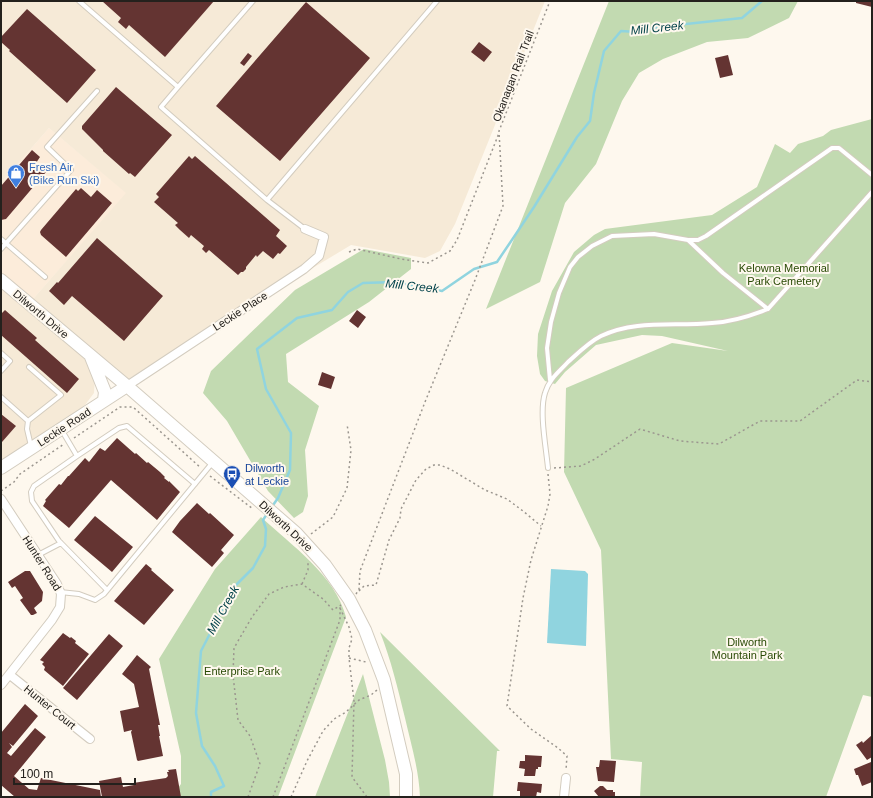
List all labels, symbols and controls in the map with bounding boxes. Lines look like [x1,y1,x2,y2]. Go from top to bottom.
water label: Mill Creek [630,18,685,38]
street label: Okanagan Rail Trail [490,29,536,123]
place label: Fresh Air (Bike Run Ski) [29,161,99,186]
shop icon: Fresh Air (Bike Run Ski) [6,163,26,188]
park label: Kelowna Memorial Park Cemetery [739,262,829,287]
water label: Mill Creek [385,276,440,296]
street label: Dilworth Drive [11,287,71,341]
street label: Leckie Place [211,289,269,333]
street label: Leckie Road [35,405,93,449]
place label: Dilworth at Leckie [245,462,289,487]
bus stop icon: Dilworth at Leckie [222,464,242,489]
street label: Dilworth Drive [257,498,315,554]
street label: Hunter Road [20,533,64,593]
water label: Mill Creek [204,582,243,637]
park label: Dilworth Mountain Park [712,636,783,661]
park label: Enterprise Park [204,665,280,677]
street label: Hunter Court [22,683,78,731]
scale bar [14,760,135,786]
text: 100 m [20,767,53,781]

